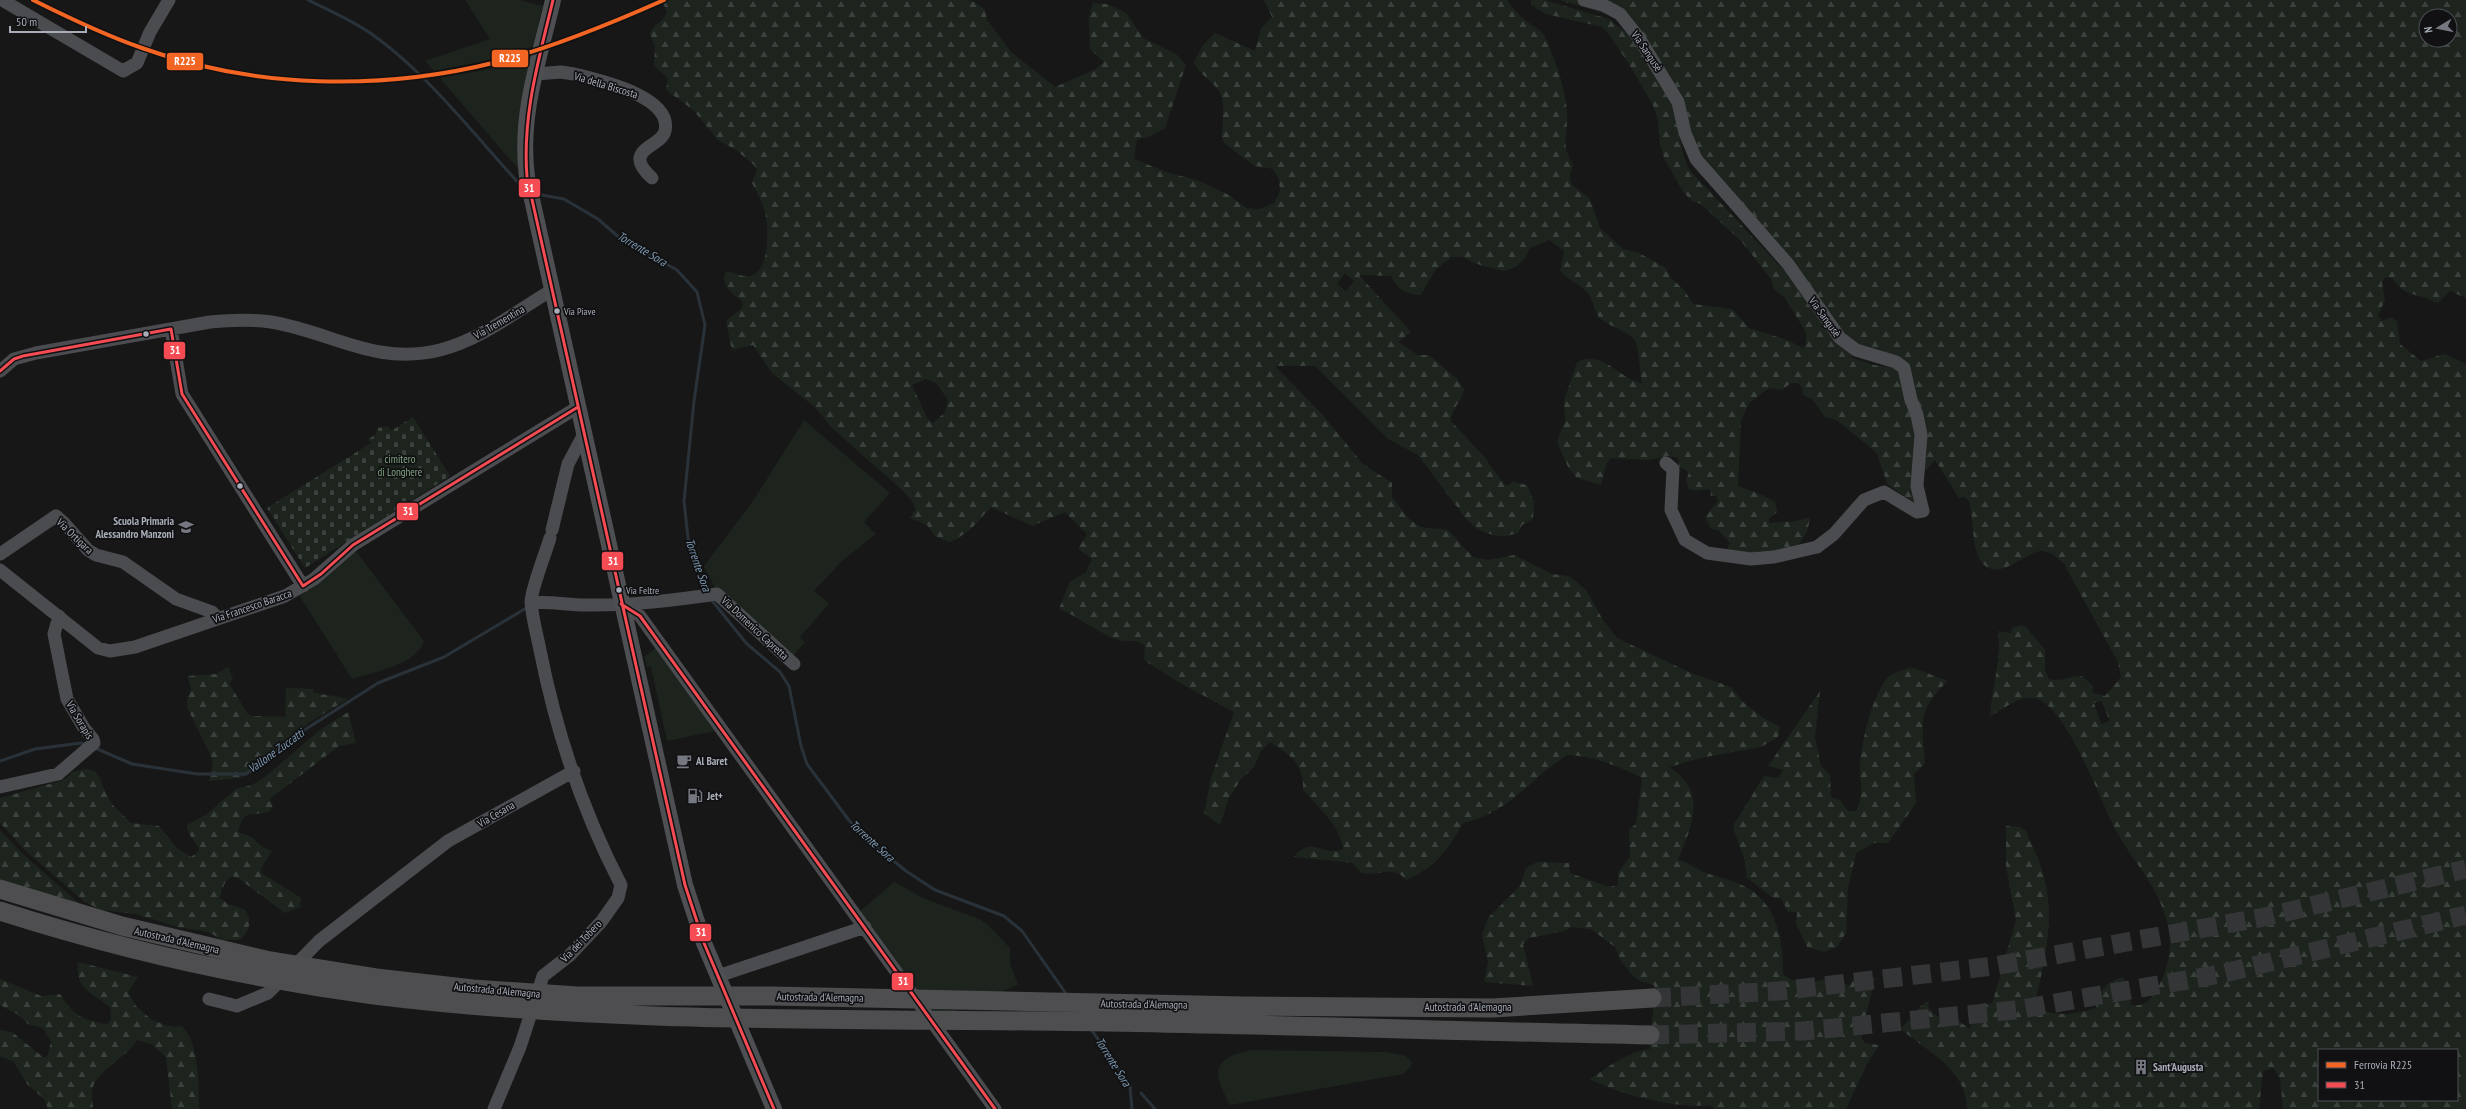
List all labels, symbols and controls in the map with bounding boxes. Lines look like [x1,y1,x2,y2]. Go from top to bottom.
scale bar [10,8,86,34]
north arrow [2418,8,2458,48]
text: 50 m [16,14,37,29]
text: N [2421,26,2436,34]
street label: Via Sangusè [1628,27,1666,74]
line badge: R225 [491,49,529,68]
text: R225 [499,51,521,65]
line badge: R225 [166,52,204,71]
text: R225 [174,54,196,68]
street label: Via della Biscosta [571,68,640,101]
line badge: 31 [518,178,541,198]
text: 31 [524,181,534,195]
water label: Torrente Sora [615,228,671,270]
street label: Via Sangusè [1805,293,1844,340]
street label: Via Trementina [470,302,527,343]
place label: Via Piave [563,305,596,318]
marker: Via Piave [552,306,562,316]
unlabelled marker [141,329,151,339]
line badge: 31 [163,341,186,360]
text: 31 [170,343,180,357]
park label: cimitero di Longhere [378,452,423,479]
unlabelled marker [235,481,245,491]
line badge: 31 [396,502,419,521]
text: 31 [403,504,413,518]
street label: Via Ortigara [53,514,96,557]
place label: Scuola Primaria Alessandro Manzoni [94,514,175,541]
school or university icon: Scuola Primaria Alessandro Manzoni [177,518,195,536]
water label: Torrente Sora [682,536,715,595]
line badge: 31 [601,551,624,571]
text: 31 [608,554,618,568]
place label: Via Feltre [625,584,659,597]
marker: Via Feltre [614,585,624,595]
street label: Via Francesco Baracca [210,586,293,626]
street label: Via Domenico Capretta [718,593,791,663]
street label: Via Sorapis [63,698,97,742]
water label: Vallone Zuccatti [245,724,308,776]
cafe icon: Al Baret [675,752,693,770]
place label: Al Baret [695,754,728,768]
fuel station icon: Jet+ [686,787,704,805]
place label: Jet+ [706,789,723,803]
street label: Via Cesana [474,798,517,831]
water label: Torrente Sora [847,817,899,865]
street label: Via dei Tobero [557,917,605,966]
street label: Autostrada d'Alemagna [133,923,221,957]
line badge: 31 [689,923,712,942]
text: 31 [696,925,706,939]
line badge: 31 [891,972,914,991]
text: 31 [898,974,908,988]
street label: Autostrada d'Alemagna [453,979,541,1001]
street label: Autostrada d'Alemagna [776,989,864,1005]
street label: Autostrada d'Alemagna [1100,996,1188,1012]
street label: Autostrada d'Alemagna [1425,1000,1511,1014]
water label: Torrente Sora [1092,1034,1135,1090]
legend [2318,1049,2458,1101]
text: Ferrovia R225 [2354,1057,2412,1072]
building icon: Sant'Augusta [2132,1058,2150,1076]
place label: Sant'Augusta [2153,1060,2204,1074]
text: 31 [2354,1077,2365,1092]

